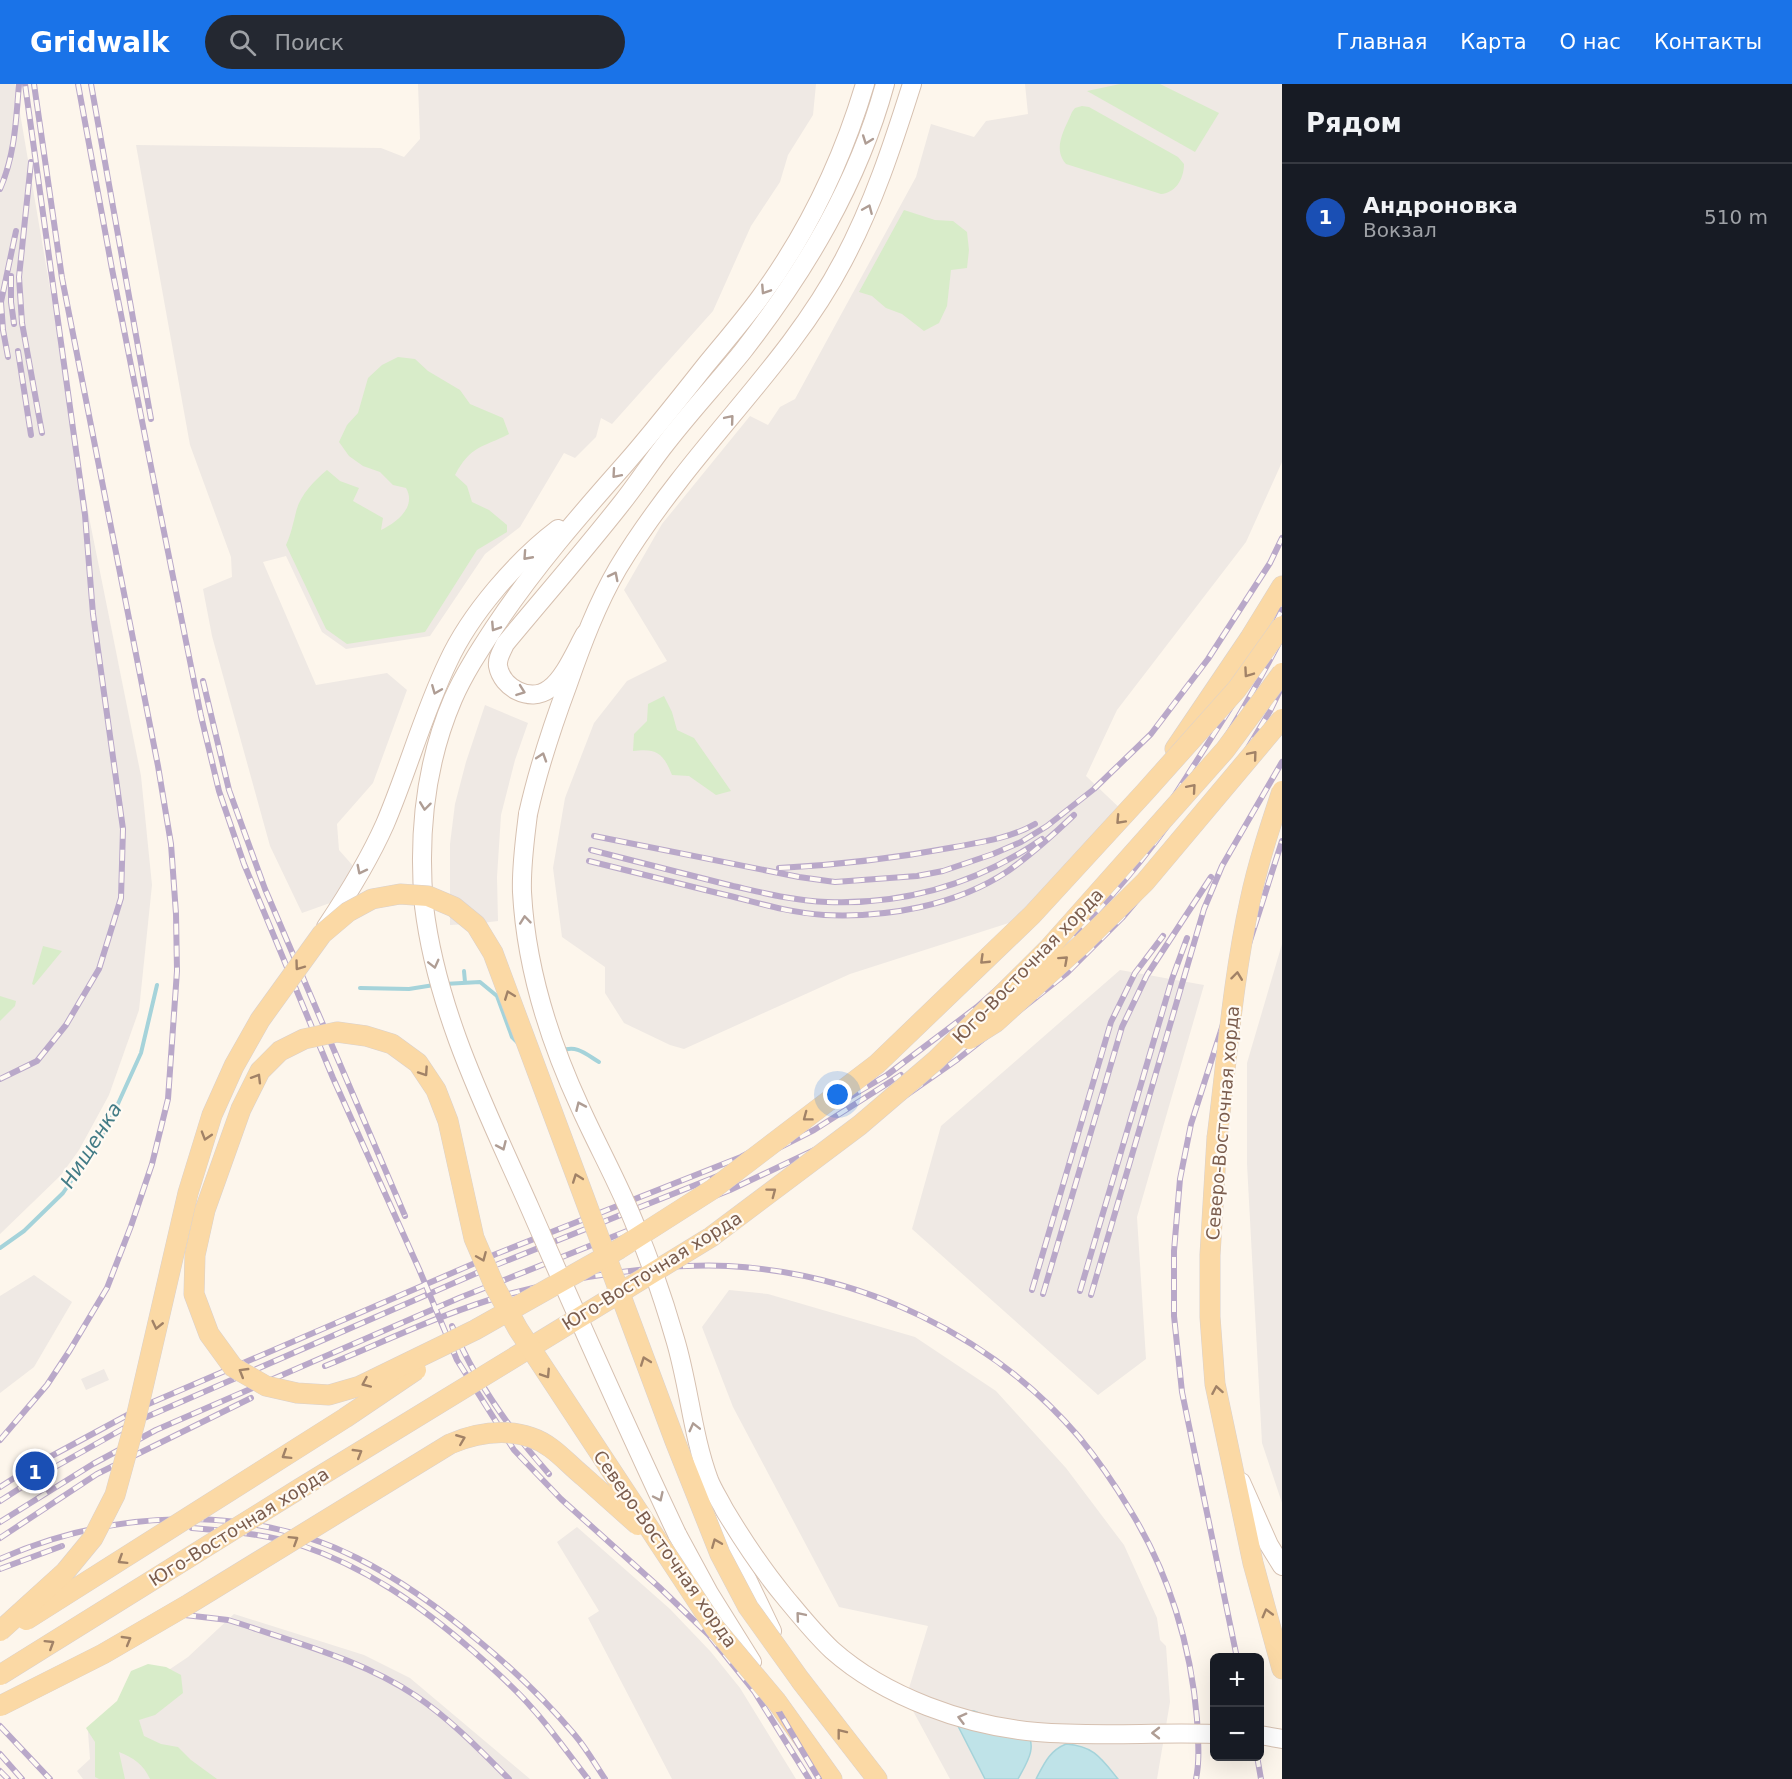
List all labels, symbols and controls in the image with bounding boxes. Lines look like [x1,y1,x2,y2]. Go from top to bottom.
search box [205,15,625,69]
text: Gridwalk [30,26,169,59]
icon: search [226,26,259,59]
text: Поиск [274,30,344,55]
text: Главная [1337,30,1427,54]
text: Карта [1460,30,1527,54]
text: О нас [1560,30,1621,54]
text: Контакты [1654,30,1762,54]
text: Рядом [1306,108,1402,138]
one-way arrow [862,134,874,145]
text: Андроновка [1363,193,1518,218]
one-way arrow [861,204,873,215]
text: 1 [1319,205,1332,229]
text: 510 m [1704,205,1768,229]
text: Вокзал [1363,218,1437,242]
one-way arrow [761,283,772,294]
one-way arrow [722,415,733,426]
one-way arrow [612,467,623,478]
one-way arrow [523,549,534,560]
one-way arrow [607,572,618,582]
one-way arrow [491,620,502,631]
one-way arrow [1244,667,1255,678]
one-way arrow [515,683,525,696]
one-way arrow [431,684,443,695]
one-way arrow [1246,750,1257,761]
one-way arrow [535,752,547,763]
one-way arrow [1185,784,1196,795]
one-way arrow [419,802,432,811]
one-way arrow [1116,813,1127,824]
one-way arrow [357,863,369,874]
street label: Юго-Восточная хорда [948,884,1107,1048]
one-way arrow [519,915,532,924]
one-way arrow [981,953,992,964]
one-way arrow [1058,956,1068,967]
one-way arrow [426,959,439,969]
one-way arrow [295,960,306,971]
one-way arrow [1231,971,1243,980]
one-way arrow [504,991,516,1002]
street label: Северо-Восточная хорда [1202,1005,1243,1241]
one-way arrow [417,1065,428,1076]
one-way arrow [250,1074,262,1084]
your location [823,1080,852,1109]
water label: Нищенка [55,1098,127,1192]
one-way arrow [575,1101,587,1112]
one-way arrow [803,1110,814,1121]
one-way arrow [200,1130,213,1141]
one-way arrow [495,1140,507,1151]
one-way arrow [572,1173,585,1184]
one-way arrow [765,1188,776,1199]
street label: Юго-Восточная хорда [558,1207,745,1335]
one-way arrow [475,1251,487,1262]
one-way arrow [151,1319,164,1329]
one-way arrow [640,1356,653,1367]
one-way arrow [539,1367,550,1378]
one-way arrow [239,1368,249,1380]
one-way arrow [361,1376,372,1388]
one-way arrow [1211,1386,1224,1396]
one-way arrow [689,1422,702,1432]
one-way arrow [454,1434,465,1446]
street label: Северо-Восточная хорда [589,1446,742,1651]
pin: 1 [15,1448,54,1494]
one-way arrow [282,1448,292,1460]
one-way arrow [352,1448,362,1460]
street label: Юго-Восточная хорда [145,1463,332,1591]
one-way arrow [652,1490,664,1501]
one-way arrow [288,1535,298,1547]
one-way arrow [711,1538,723,1549]
one-way arrow [117,1553,128,1564]
one-way arrow [1262,1608,1274,1619]
one-way arrow [796,1612,807,1623]
one-way arrow [120,1636,131,1647]
one-way arrow [43,1640,54,1651]
map controls [1210,1653,1264,1761]
button: + [1210,1653,1264,1707]
button: − [1210,1707,1264,1761]
one-way arrow [958,1713,968,1725]
one-way arrow [1152,1727,1161,1739]
one-way arrow [838,1728,849,1739]

